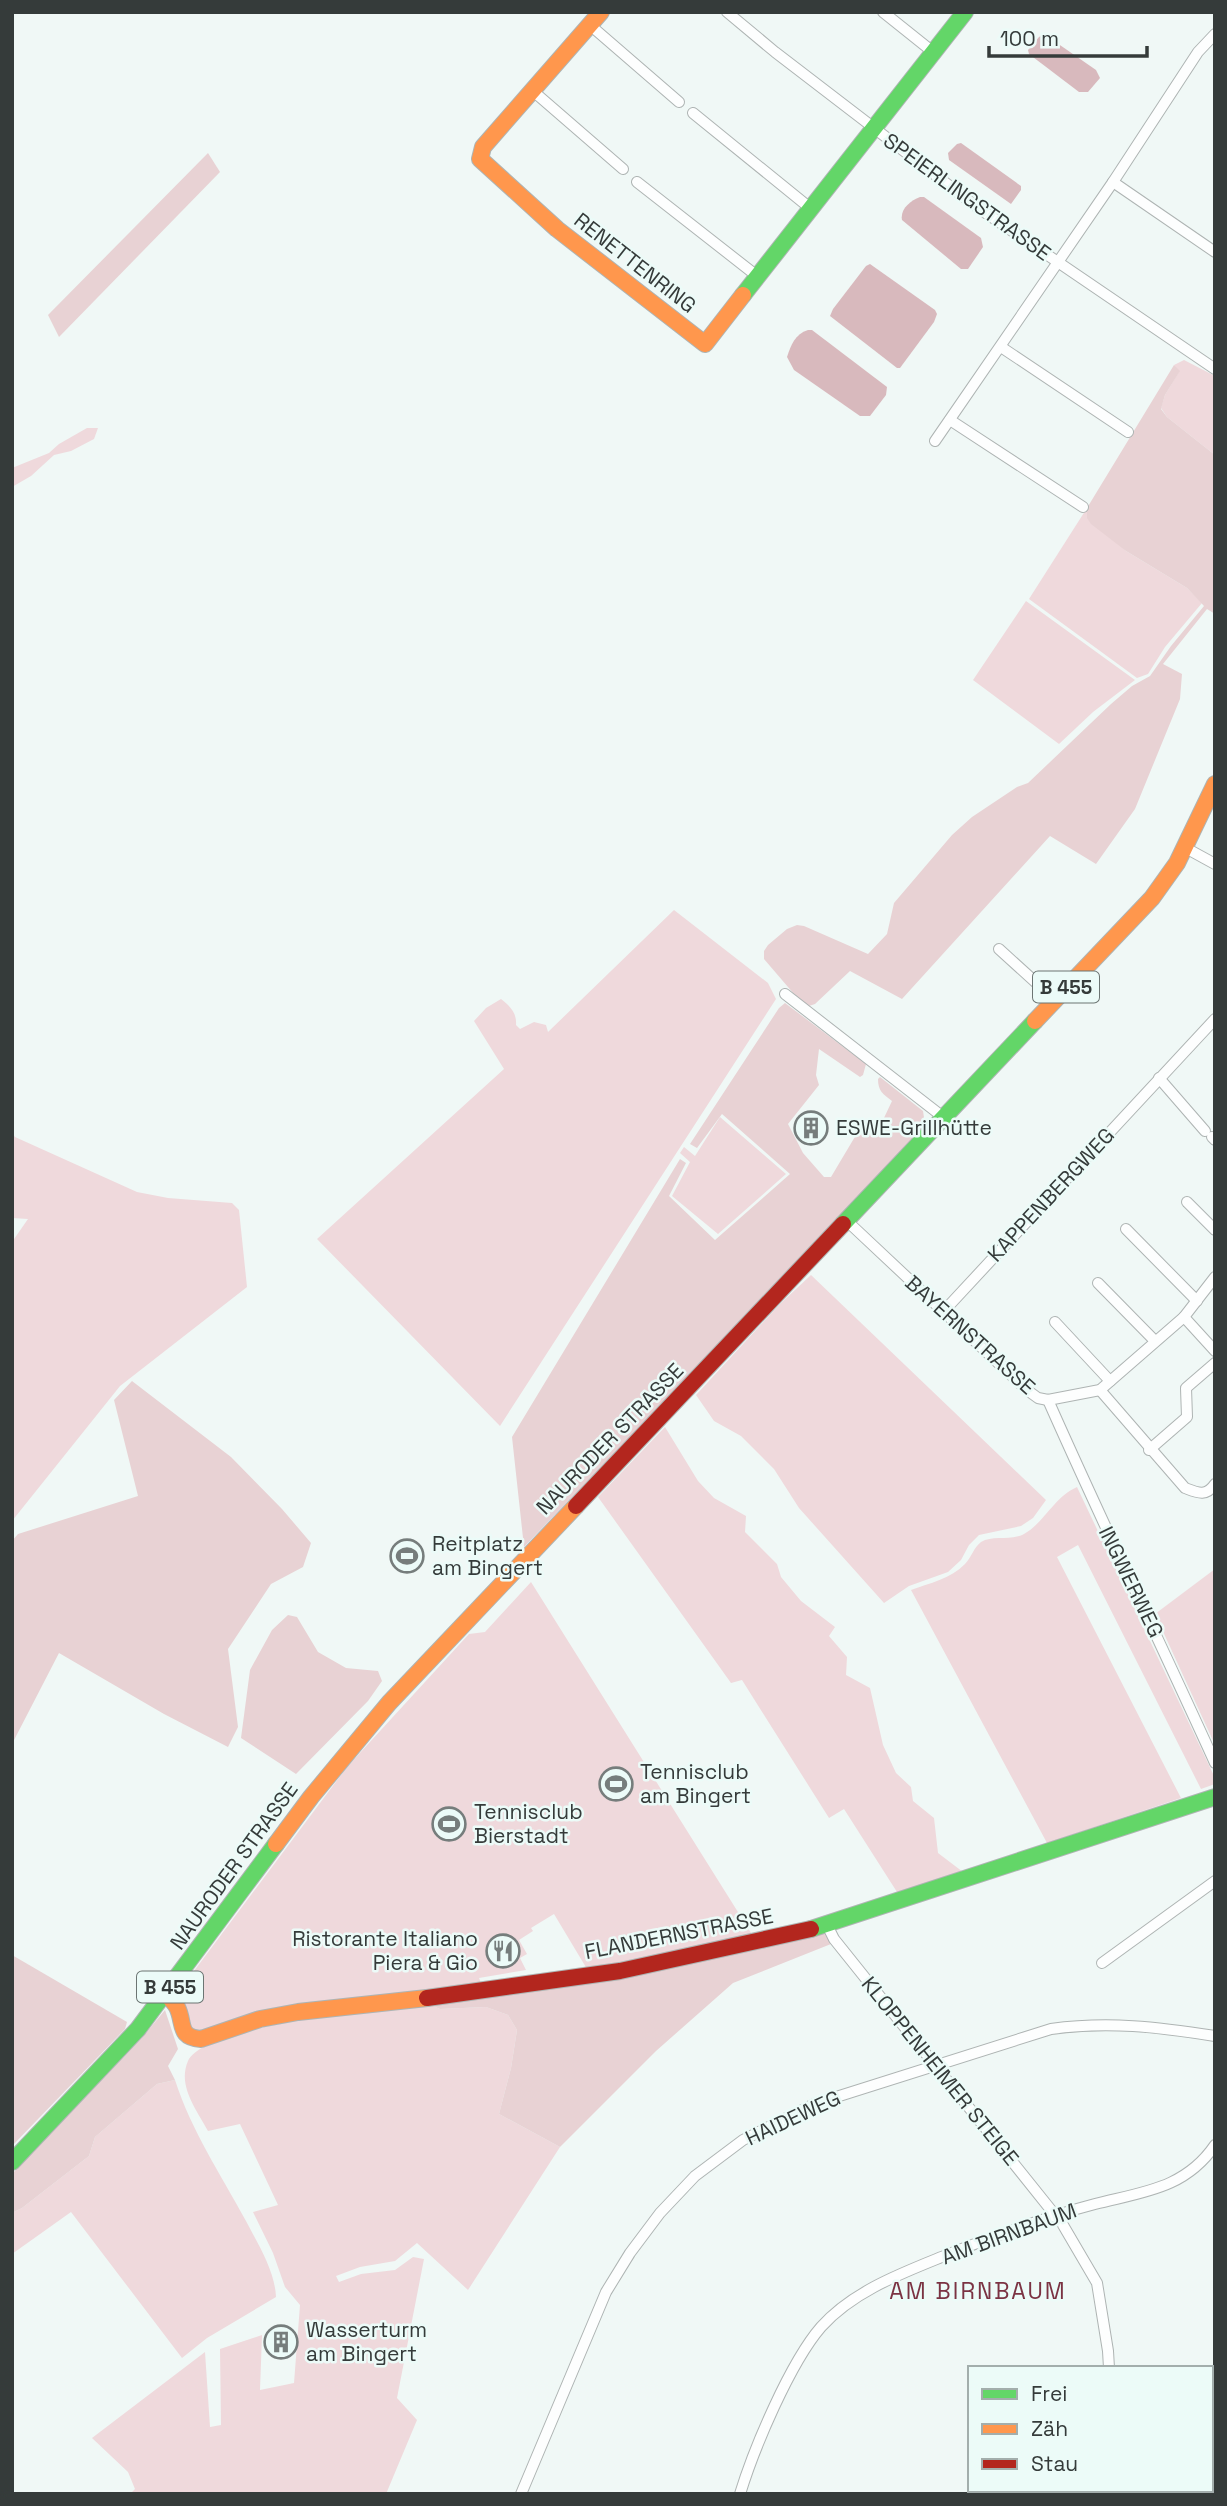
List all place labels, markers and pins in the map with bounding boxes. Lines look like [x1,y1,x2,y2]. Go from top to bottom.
building icon: ESWE-Grillhütte [792,1109,830,1147]
place label: ESWE-Grillhütte [836,1114,992,1141]
place label: Reitplatz am Bingert [432,1530,543,1581]
sports icon: Reitplatz am Bingert [388,1537,426,1575]
place label: Tennisclub am Bingert [640,1758,751,1809]
sports icon: Tennisclub am Bingert [597,1765,635,1803]
place label: Tennisclub Bierstadt [474,1798,583,1849]
sports icon: Tennisclub Bierstadt [430,1805,468,1843]
place label: Ristorante Italiano Piera & Gio [292,1925,478,1976]
restaurant icon: Ristorante Italiano Piera & Gio [484,1932,522,1970]
place label: Wasserturm am Bingert [306,2316,427,2367]
building icon: Wasserturm am Bingert [262,2323,300,2361]

